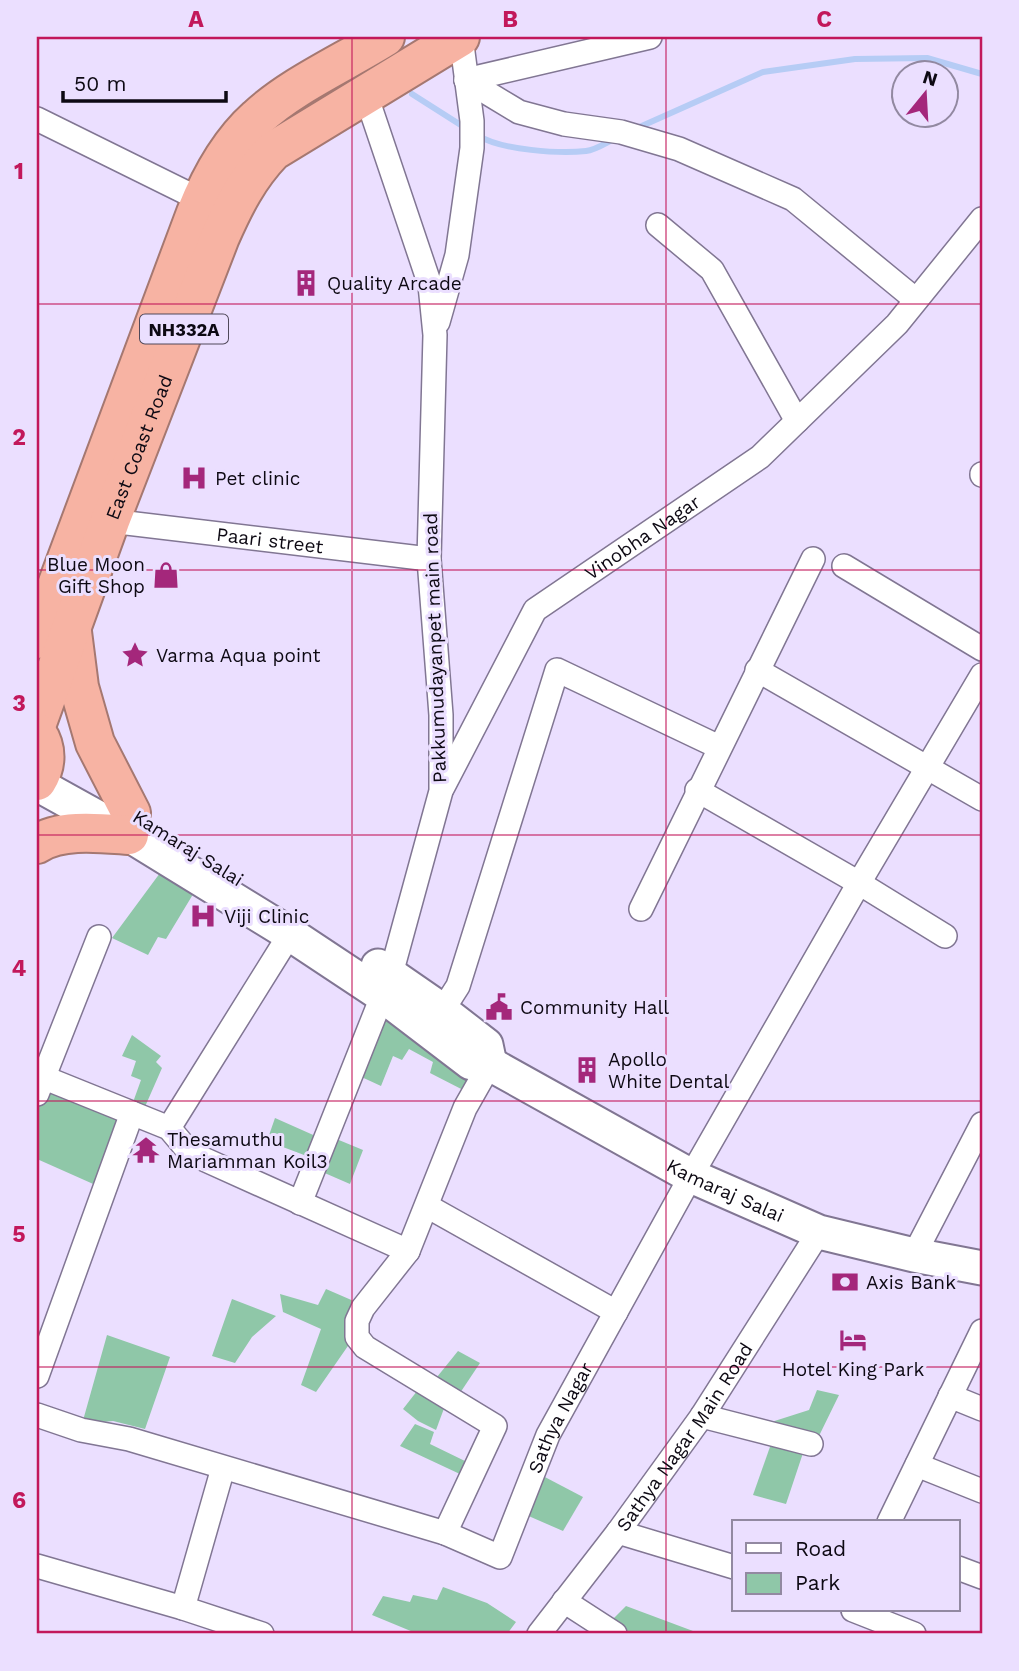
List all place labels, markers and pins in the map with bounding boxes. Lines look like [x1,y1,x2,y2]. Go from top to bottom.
building icon: Quality Arcade [291,268,321,298]
place label: Quality Arcade [327,272,462,295]
hospital icon: Pet clinic [179,463,209,493]
place label: Pet clinic [215,467,301,490]
place label: Blue Moon Gift Shop [47,553,145,598]
shop icon: Blue Moon Gift Shop [151,560,181,590]
place icon: Varma Aqua point [120,640,150,670]
place label: Varma Aqua point [156,644,321,667]
hospital icon: Viji Clinic [188,901,218,931]
place label: Viji Clinic [224,905,309,928]
public building icon: Community Hall [484,992,514,1022]
place label: Community Hall [520,996,669,1019]
place label: Apollo White Dental [608,1048,729,1093]
building icon: Apollo White Dental [572,1055,602,1085]
place label: Thesamuthu Mariamman Koil3 [167,1128,328,1173]
temple icon: Thesamuthu Mariamman Koil3 [131,1135,161,1165]
bank icon: Axis Bank [830,1267,860,1297]
place label: Axis Bank [866,1271,956,1294]
hotel icon: Hotel King Park [838,1325,868,1355]
place label: Hotel King Park [782,1358,924,1381]

